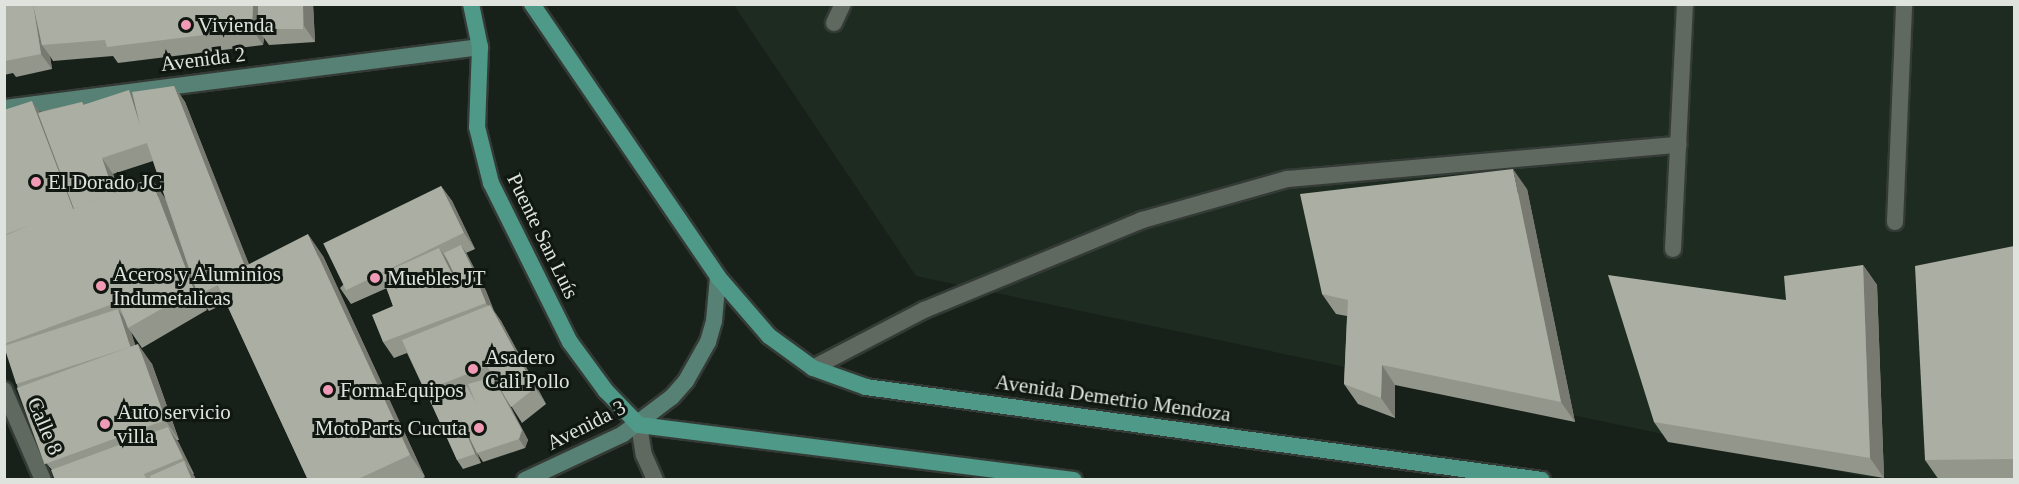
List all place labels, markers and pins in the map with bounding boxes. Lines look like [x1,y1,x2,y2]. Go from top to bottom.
place label: Vivienda [198,12,274,38]
marker: Vivienda [179,18,193,32]
place label: El Dorado JC [48,169,162,195]
marker: El Dorado JC [29,175,43,189]
place label: Aceros y Aluminios Indumetalicas [113,261,282,311]
place label: Muebles JT [387,265,486,291]
marker: Muebles JT [368,271,382,285]
marker: Aceros y Aluminios Indumetalicas [94,279,108,293]
place label: Asadero Cali Pollo [485,344,570,394]
marker: Asadero Cali Pollo [466,362,480,376]
place label: FormaEquipos [340,377,464,403]
marker: FormaEquipos [321,383,335,397]
place label: Auto servicio villa [117,399,231,449]
place label: MotoParts Cucuta [315,415,467,441]
marker: Auto servicio villa [98,417,112,431]
marker: MotoParts Cucuta [472,421,486,435]

